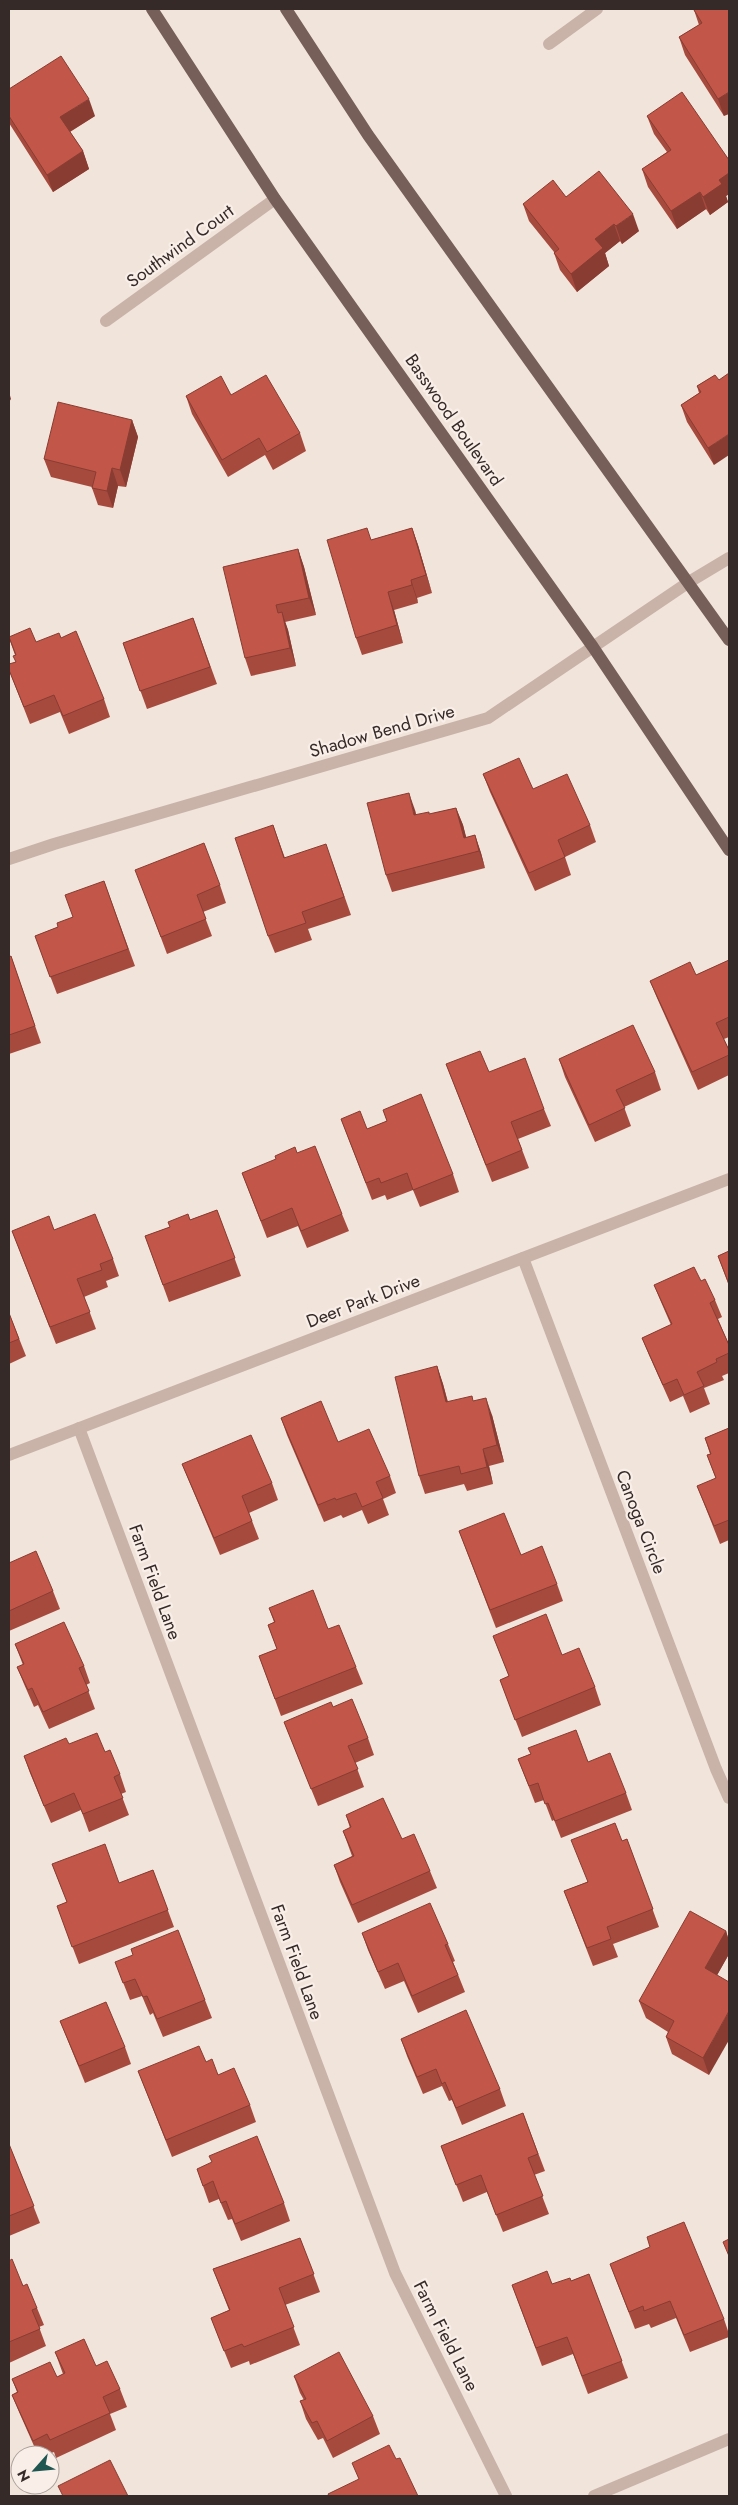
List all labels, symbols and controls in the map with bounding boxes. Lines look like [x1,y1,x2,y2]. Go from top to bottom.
street label: Southwind Court [121,198,240,294]
street label: Basswood Boulevard [399,349,509,491]
street label: Shadow Bend Drive [306,698,458,764]
street label: Deer Park Drive [302,1267,424,1335]
street label: Canoga Circle [609,1466,673,1578]
street label: Farm Field Lane [122,1521,188,1643]
street label: Farm Field Lane [264,1901,330,2023]
street label: Farm Field Lane [407,2276,485,2396]
north arrow [10,2445,60,2495]
text: N [12,2466,35,2485]

